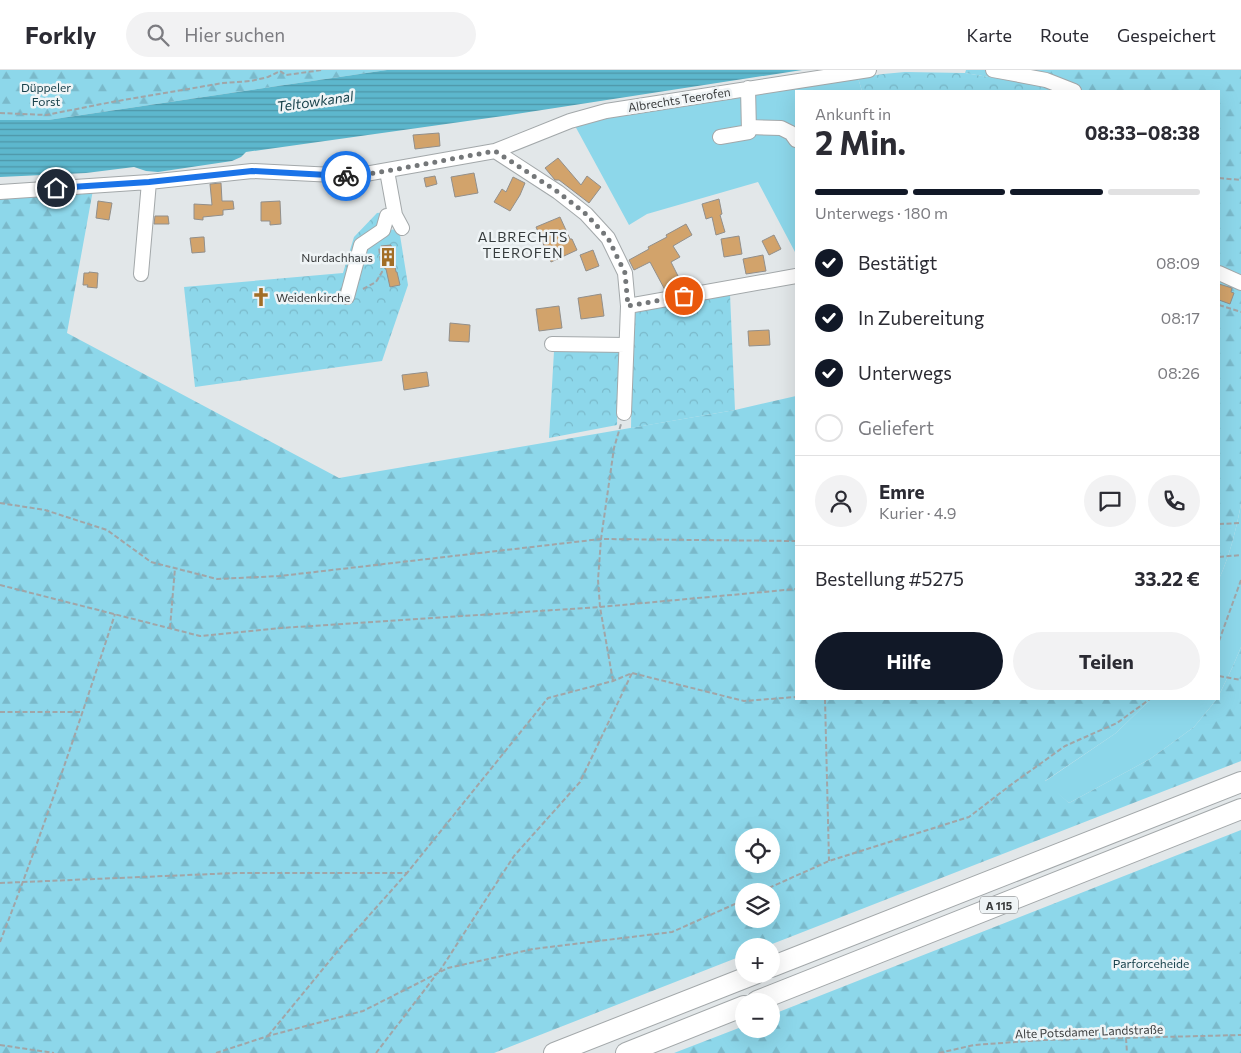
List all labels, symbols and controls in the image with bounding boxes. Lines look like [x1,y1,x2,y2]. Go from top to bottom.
search box [126,12,476,57]
text: Forkly [25,20,96,49]
icon: search [144,21,172,49]
text: Hier suchen [184,23,285,46]
text: Karte [967,24,1012,46]
text: Route [1040,24,1089,46]
text: Gespeichert [1117,24,1216,46]
park label: Düppeler Forst [21,80,71,108]
street label: Albrechts Teerofen [627,84,731,114]
water label: Teltowkanal [275,87,355,115]
text: Ankunft in [815,104,891,123]
text: 08:33–08:38 [1085,121,1200,144]
text: 2 Min. [815,122,906,162]
courier [321,151,371,201]
icon: bike [332,162,360,190]
pin [35,167,77,209]
icon: home [42,174,70,202]
text: Unterwegs · 180 m [815,203,948,222]
district label: ALBRECHTS TEEROFEN [478,228,568,261]
building icon: Nurdachhaus [377,246,399,268]
icon: check [815,249,843,277]
place label: Nurdachhaus [301,250,373,264]
text: Bestätigt [858,251,937,274]
text: 08:09 [1156,253,1200,272]
pin [663,275,705,317]
icon: bag [670,282,698,310]
church icon: Weidenkirche [250,286,272,308]
place label: Weidenkirche [276,290,350,304]
icon: check [815,304,843,332]
text: In Zubereitung [858,306,984,329]
text: 08:17 [1161,308,1200,327]
icon: check [815,359,843,387]
text: Unterwegs [858,361,952,384]
text: 08:26 [1158,363,1200,382]
text: Geliefert [858,416,934,439]
button: person [815,475,867,527]
button: chat [1084,475,1136,527]
button: phone [1148,475,1200,527]
text: Emre [879,480,925,503]
text: Kurier · 4.9 [879,503,956,522]
text: Bestellung #5275 [815,567,964,590]
text: 33.22 € [1135,567,1200,590]
button: Hilfe [815,632,1003,690]
button: Teilen [1013,632,1200,690]
map controls [735,828,780,1038]
button: locate [735,828,780,873]
button: layers [735,883,780,928]
road number: A 115 [980,896,1018,914]
button: + [735,938,780,983]
park label: Parforceheide [1113,956,1189,970]
button: − [735,993,780,1038]
street label: Alte Potsdamer Landstraße [1015,1021,1163,1041]

